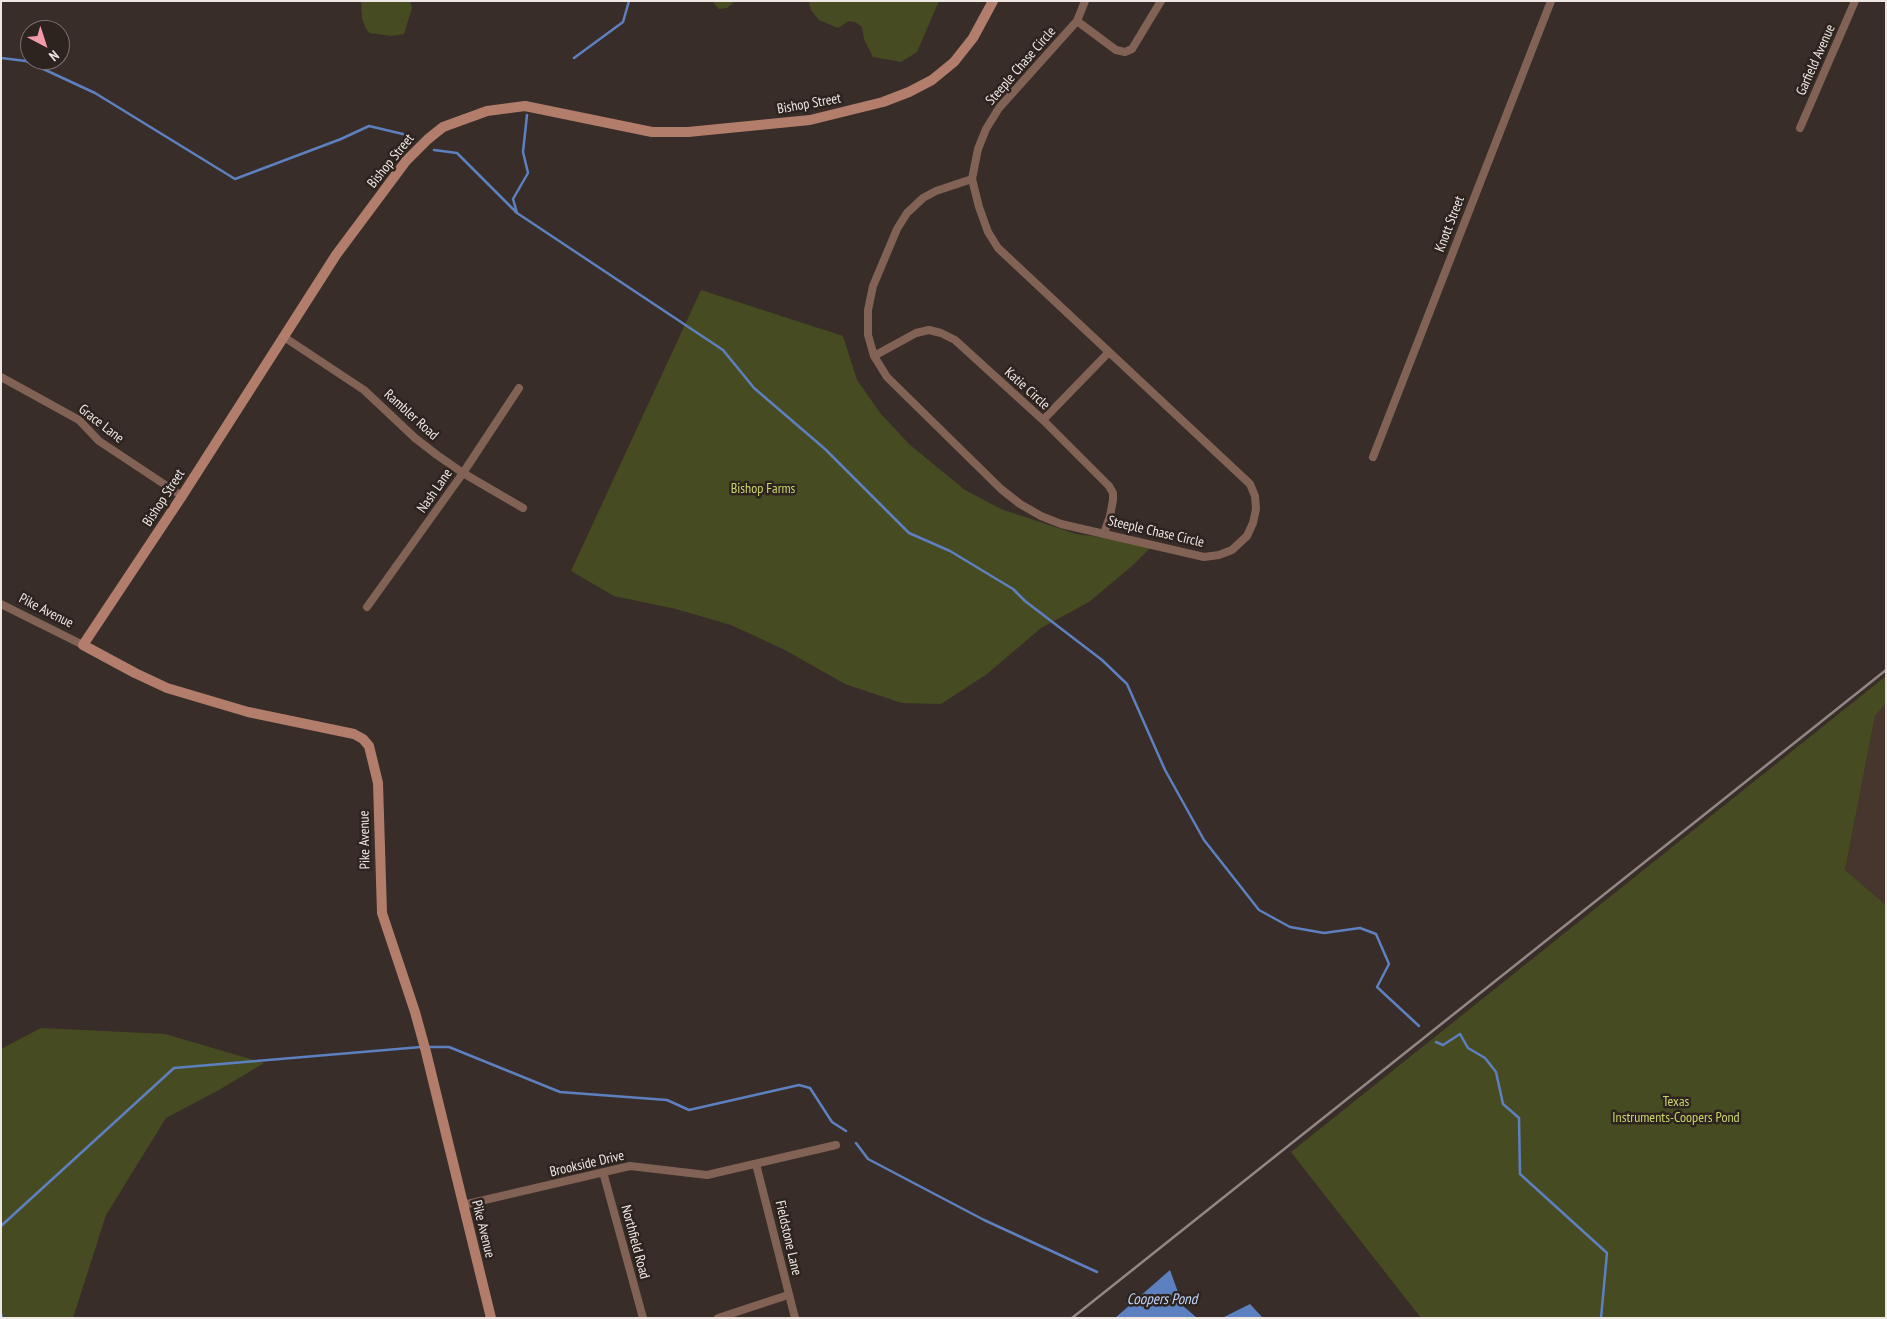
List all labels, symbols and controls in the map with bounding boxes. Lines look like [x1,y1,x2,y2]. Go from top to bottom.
north arrow [20,20,70,70]
street label: Garfield Avenue [1793,22,1839,98]
street label: Steeple Chase Circle [982,23,1060,109]
text: N [45,46,63,65]
street label: Bishop Street [776,90,842,118]
street label: Bishop Street [364,131,418,191]
street label: Knott Street [1432,194,1468,254]
street label: Katie Circle [1001,364,1053,414]
street label: Rambler Road [380,386,442,444]
street label: Grace Lane [75,401,127,447]
street label: Bishop Street [139,466,189,530]
street label: Nash Lane [414,466,456,516]
park label: Bishop Farms [731,481,795,497]
street label: Steeple Chase Circle [1106,513,1206,551]
street label: Pike Avenue [16,590,76,632]
street label: Pike Avenue [356,810,374,870]
park label: Texas Instruments-Coopers Pond [1612,1094,1740,1126]
street label: Brookside Drive [548,1147,626,1181]
street label: Pike Avenue [468,1198,498,1260]
street label: Fieldstone Lane [771,1199,805,1277]
street label: Northfield Road [617,1203,653,1281]
water label: Coopers Pond [1127,1291,1197,1309]

